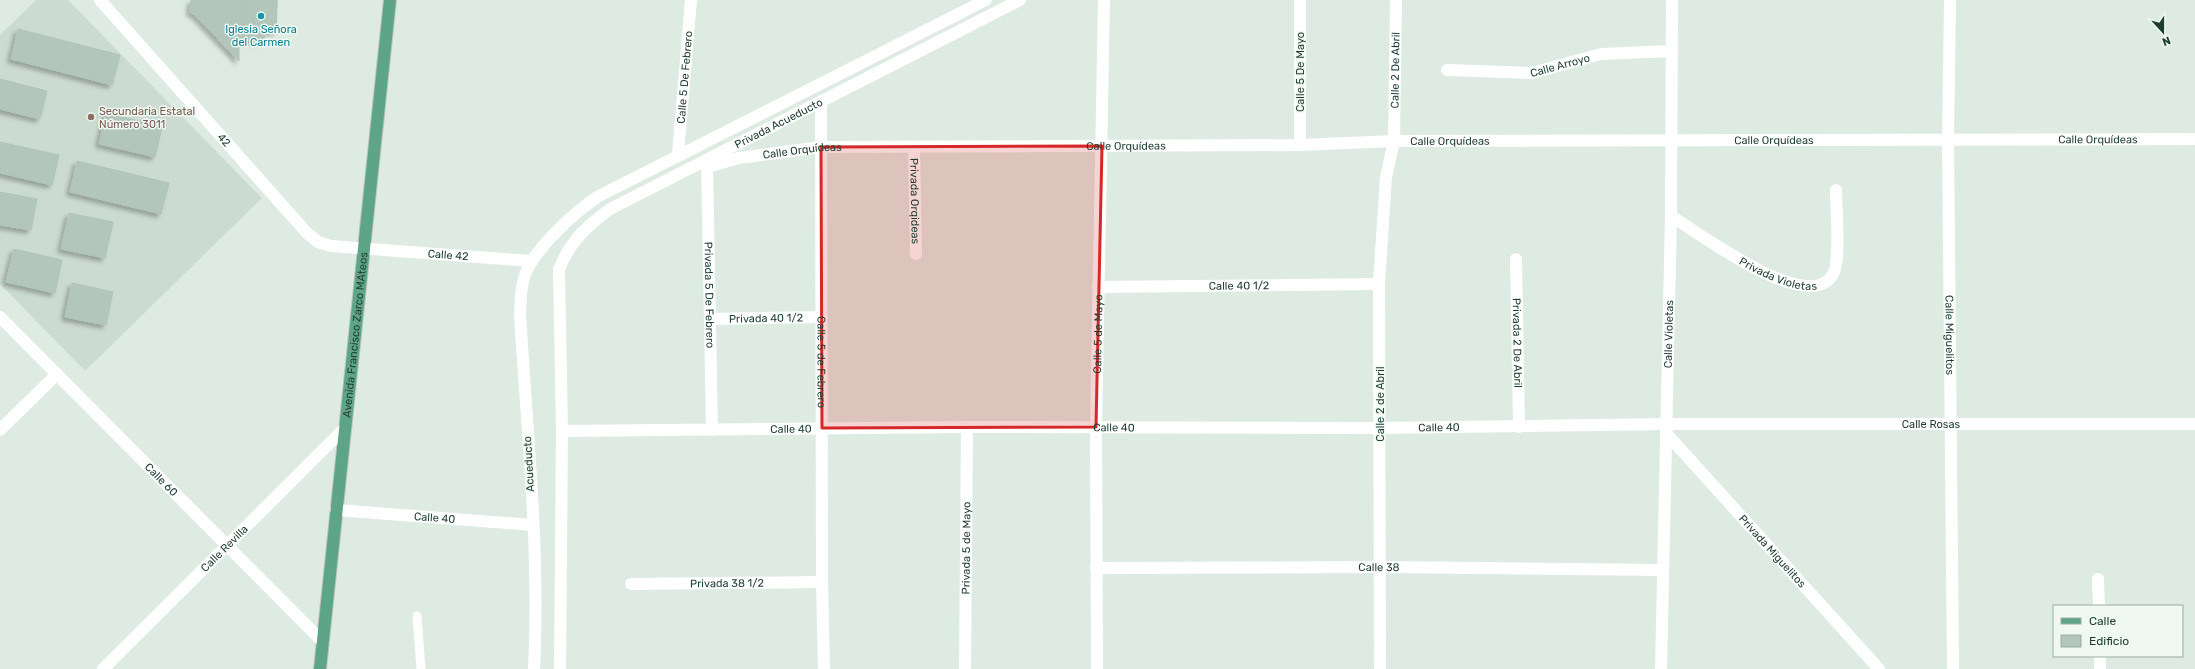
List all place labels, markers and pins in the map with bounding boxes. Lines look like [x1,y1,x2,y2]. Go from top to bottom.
marker: Iglesia Señora del Carmen [256,11,266,21]
place label: Iglesia Señora del Carmen [225,23,297,49]
place label: Secundaria Estatal Número 3011 [99,105,195,131]
marker: Secundaria Estatal Número 3011 [86,112,96,122]

